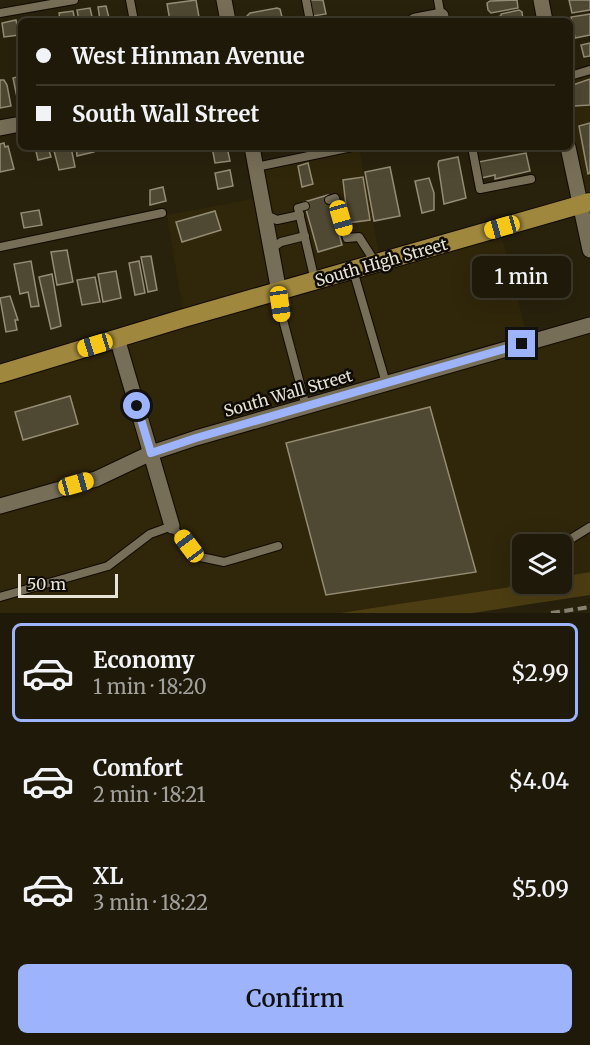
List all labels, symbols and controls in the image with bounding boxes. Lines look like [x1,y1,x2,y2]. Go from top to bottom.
text: West Hinman Avenue [72,42,305,70]
text: South Wall Street [72,100,259,128]
car [327,198,355,238]
car [482,213,522,241]
street label: South High Street [313,233,450,290]
callout: 1 min [472,257,572,299]
text: 1 min [495,264,548,289]
car [269,285,291,323]
route end [508,330,535,357]
car [75,331,115,359]
street label: South Wall Street [221,365,355,421]
route start [123,392,150,419]
car [56,470,96,498]
car [171,526,207,566]
map controls [512,534,572,594]
button: layers [512,534,572,594]
scale bar [18,571,118,598]
text: 50 m [27,574,66,594]
icon: car [21,646,75,700]
text: Economy [93,646,194,674]
text: $2.99 [511,659,569,687]
text: 1 min · 18:20 [93,674,207,699]
icon: car [21,754,75,808]
text: Comfort [93,754,183,782]
text: $4.04 [509,767,569,795]
text: 2 min · 18:21 [93,782,206,807]
icon: car [21,862,75,916]
text: XL [93,862,123,890]
text: $5.09 [511,875,569,903]
text: 3 min · 18:22 [93,890,208,915]
button: Confirm [18,964,572,1033]

